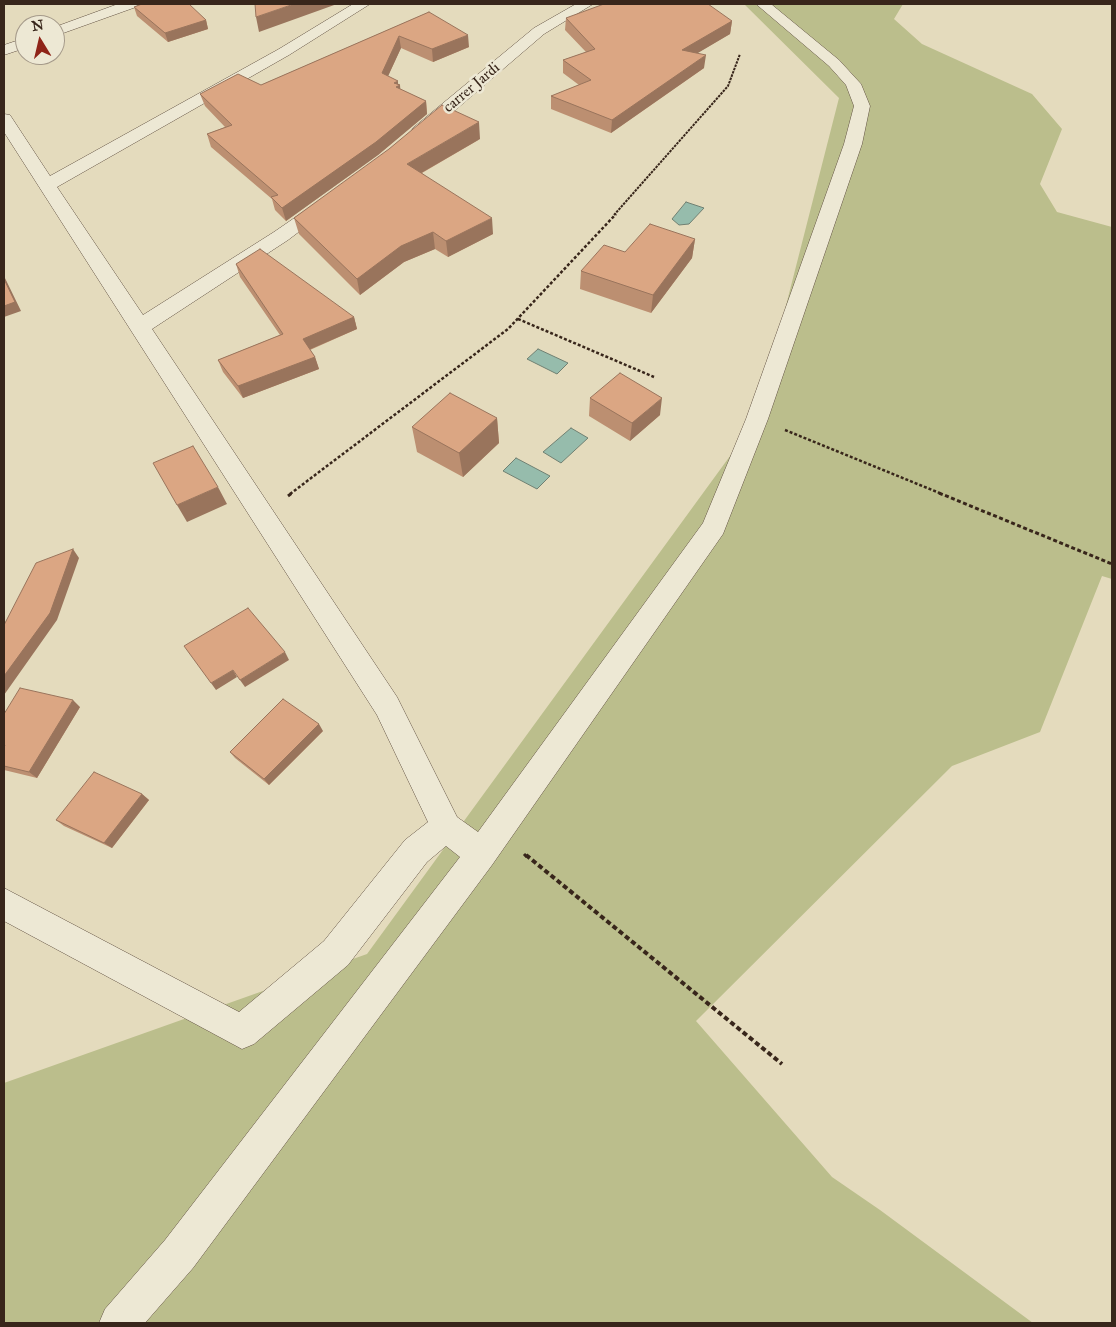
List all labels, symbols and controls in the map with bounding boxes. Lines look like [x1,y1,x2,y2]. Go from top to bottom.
north arrow [15,15,65,65]
text: N [31,16,45,35]
street label: carrer Jardi [440,59,504,117]

